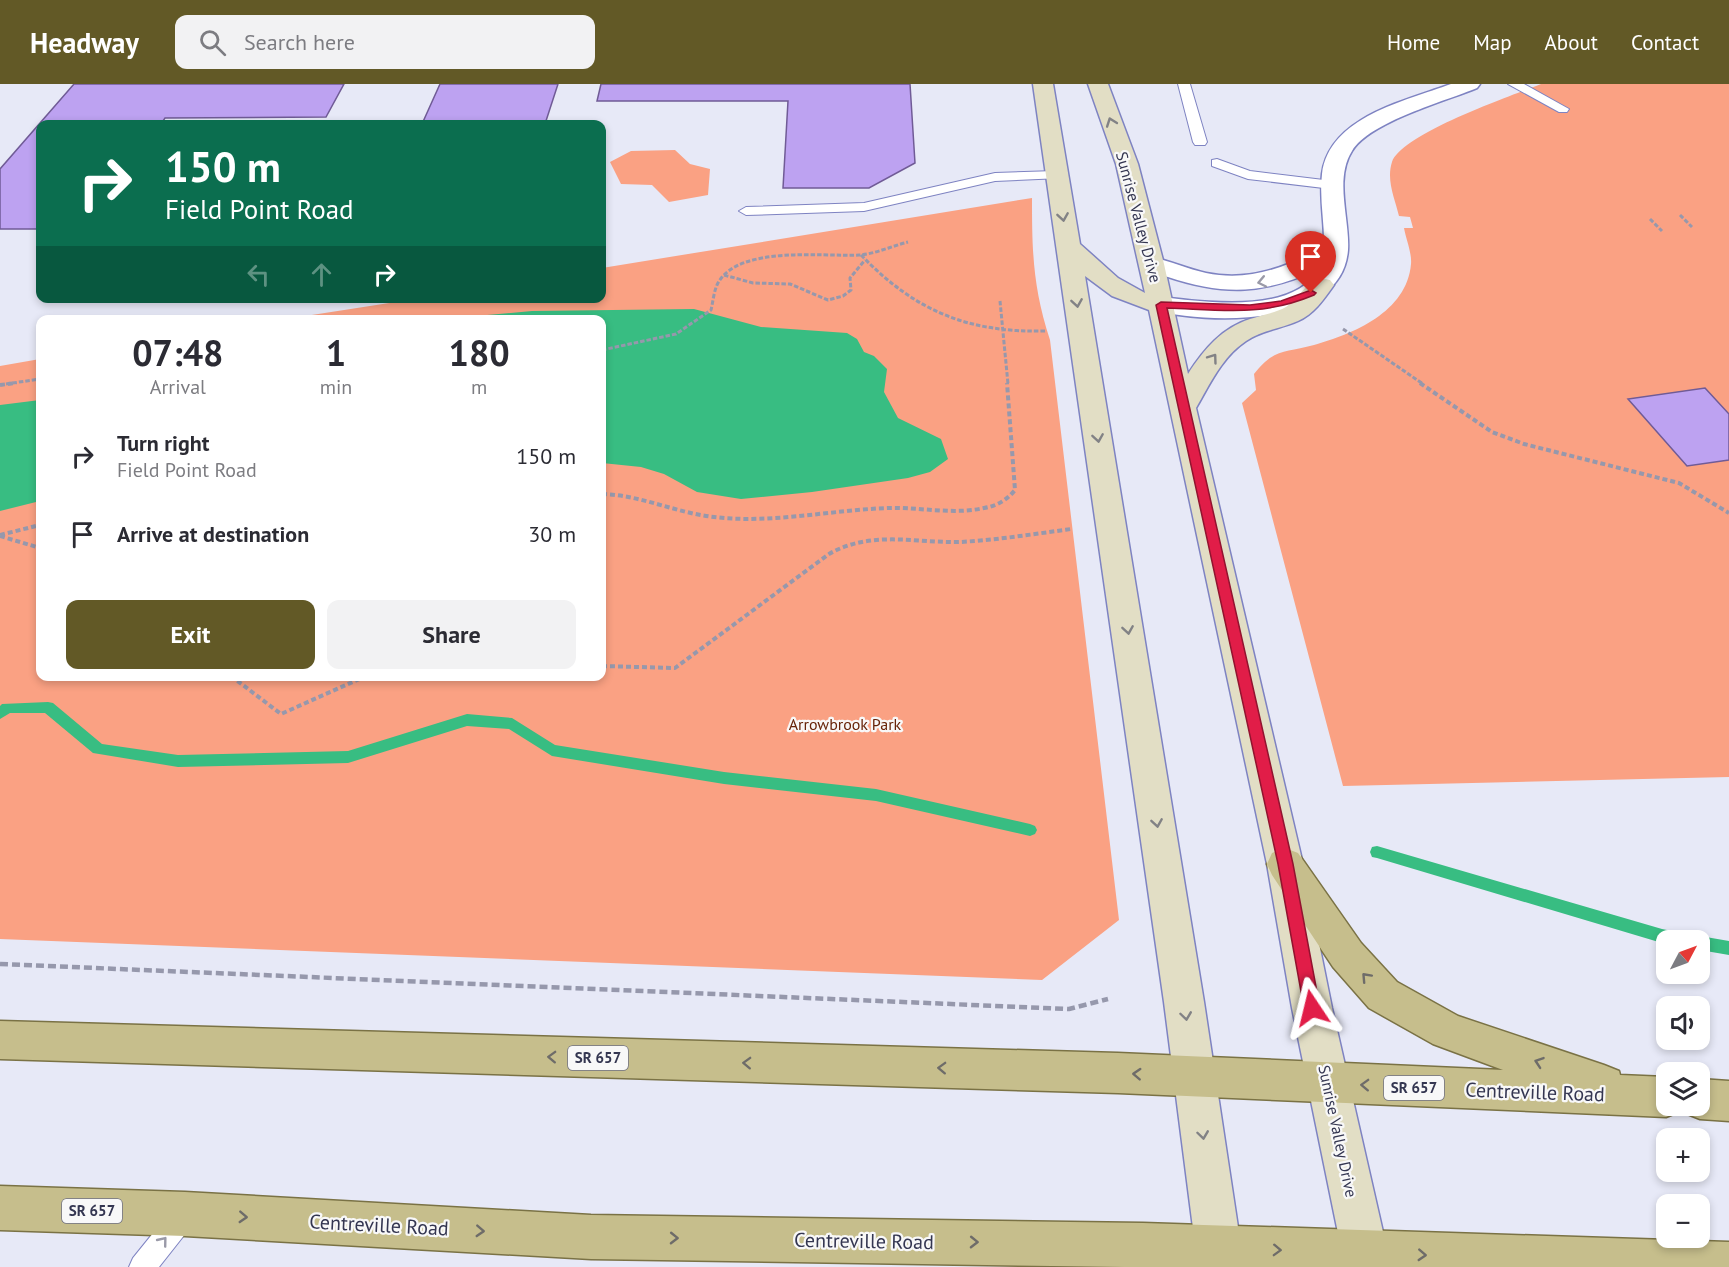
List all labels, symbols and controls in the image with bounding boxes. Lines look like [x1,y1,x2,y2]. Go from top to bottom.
search box [175,15,595,69]
text: Headway [30,24,139,61]
icon: search [196,26,229,59]
text: Search here [244,28,355,56]
text: Home [1387,29,1440,56]
text: Map [1473,29,1512,56]
text: About [1545,29,1598,56]
text: Contact [1631,29,1699,56]
one-way arrow [1106,117,1119,127]
text: 150 m [165,139,281,194]
icon: right [66,144,144,222]
street label: Sunrise Valley Drive [1112,149,1166,285]
text: Field Point Road [165,192,354,226]
one-way arrow [1056,212,1068,221]
pin [1285,231,1336,293]
icon: arrive [1294,240,1327,273]
icon: left [242,258,275,291]
icon: ahead [305,258,338,291]
icon: right [368,258,401,291]
one-way arrow [1258,275,1268,288]
one-way arrow [1070,298,1082,308]
text: 07:48 [132,329,224,376]
text: 1 [326,329,346,376]
text: 180 [449,329,510,376]
one-way arrow [1206,354,1217,365]
text: Arrival [150,374,206,400]
text: min [320,374,352,400]
text: m [471,374,487,400]
text: Turn right [117,429,209,457]
one-way arrow [1092,433,1104,442]
icon: right [66,440,99,473]
text: 150 m [516,442,576,470]
text: Field Point Road [117,457,257,483]
icon: arrive [66,518,99,551]
text: Arrive at destination [117,520,309,548]
text: 30 m [528,520,576,548]
button: Exit [66,600,315,669]
button: Share [327,600,576,669]
one-way arrow [1121,626,1133,635]
park label: Arrowbrook Park [789,714,902,734]
one-way arrow [1150,819,1162,828]
north arrow [1656,930,1710,984]
map controls [1656,930,1710,1248]
one-way arrow [1362,974,1373,984]
position arrow [1280,976,1344,1040]
button: sound [1656,996,1710,1050]
one-way arrow [1180,1011,1192,1021]
road number: SR 657 [568,1046,628,1070]
one-way arrow [548,1050,557,1063]
one-way arrow [743,1056,752,1069]
one-way arrow [1534,1057,1545,1070]
one-way arrow [938,1062,947,1074]
button: layers [1656,1062,1710,1116]
street label: Sunrise Valley Drive [1314,1063,1362,1199]
one-way arrow [1133,1068,1142,1081]
road number: SR 657 [1384,1076,1444,1100]
street label: Centreville Road [1465,1077,1605,1107]
one-way arrow [1361,1079,1370,1092]
button: + [1656,1128,1710,1182]
one-way arrow [1197,1131,1209,1140]
button: − [1656,1194,1710,1248]
road number: SR 657 [62,1199,122,1223]
street label: Centreville Road [309,1208,449,1242]
one-way arrow [239,1211,248,1224]
one-way arrow [475,1224,484,1237]
street label: Centreville Road [794,1227,934,1255]
one-way arrow [670,1232,679,1245]
one-way arrow [156,1236,167,1247]
one-way arrow [970,1236,979,1249]
one-way arrow [1272,1243,1281,1256]
one-way arrow [1418,1248,1427,1261]

